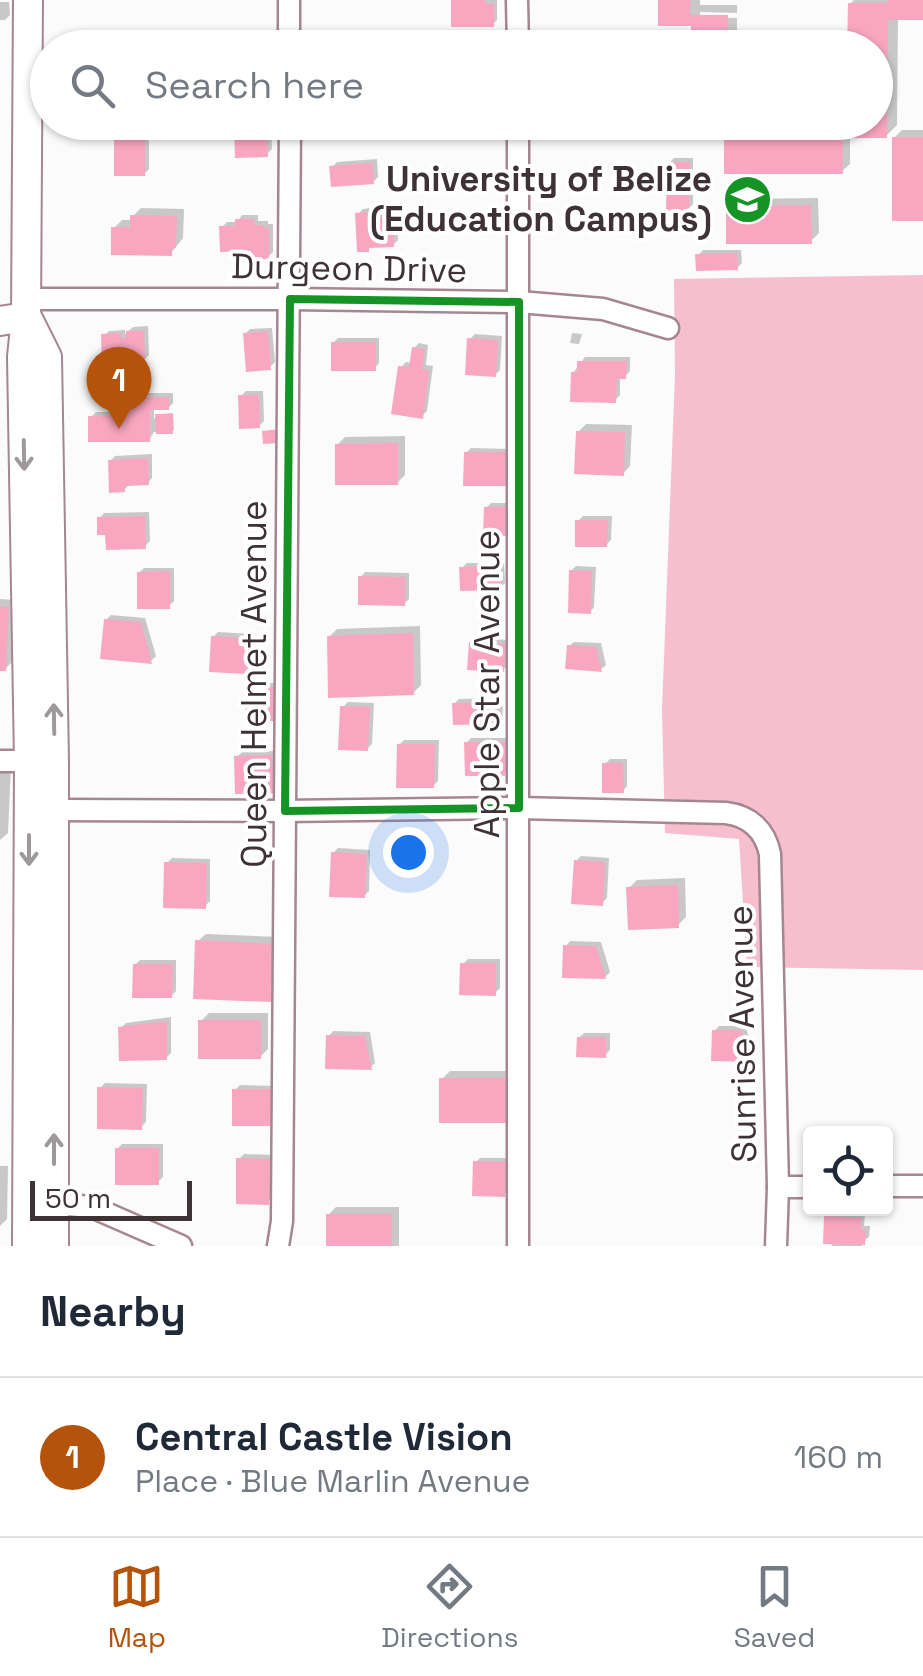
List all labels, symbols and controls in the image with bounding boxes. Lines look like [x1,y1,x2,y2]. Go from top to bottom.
search box [30,30,893,140]
icon: search [65,58,120,113]
text: Search here [145,61,364,109]
place label: University of Belize (Education Campus) [370,157,712,241]
school or university icon: University of Belize (Education Campus) [721,173,773,225]
street label: Durgeon Drive [230,244,468,292]
pin: 1 [86,346,152,429]
one-way arrow [14,438,34,470]
street label: Queen Helmet Avenue [232,500,276,868]
street label: Apple Star Avenue [465,530,509,838]
one-way arrow [44,703,63,735]
your location [383,827,434,878]
one-way arrow [19,833,38,865]
street label: Sunrise Avenue [718,905,766,1163]
map controls [803,1126,893,1216]
button: locate [803,1126,893,1216]
one-way arrow [44,1133,64,1166]
scale bar [30,1176,192,1220]
text: 50 m [45,1180,111,1216]
text: Nearby [40,1285,186,1338]
text: Central Castle Vision [135,1413,513,1461]
text: 1 [65,1437,80,1477]
text: 160 m [794,1437,883,1477]
text: Place · Blue Marlin Avenue [135,1461,531,1501]
tab: Map [108,1559,166,1655]
tab: Directions [381,1559,518,1655]
tab: Saved [734,1559,815,1655]

